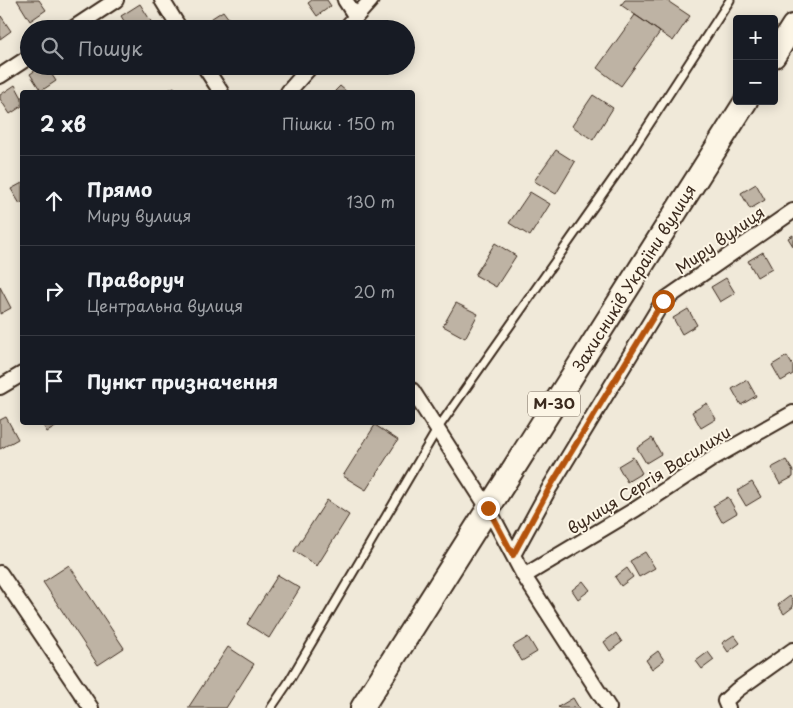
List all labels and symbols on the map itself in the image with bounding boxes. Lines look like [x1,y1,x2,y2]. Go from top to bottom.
street label: Захисників України вулиця [566,179,701,376]
street label: Миру вулиця [670,199,769,279]
route start [652,290,675,313]
road number: М-30 [528,392,580,416]
street label: вулиця Сергія Василихи [562,419,735,539]
route end [477,497,500,520]

